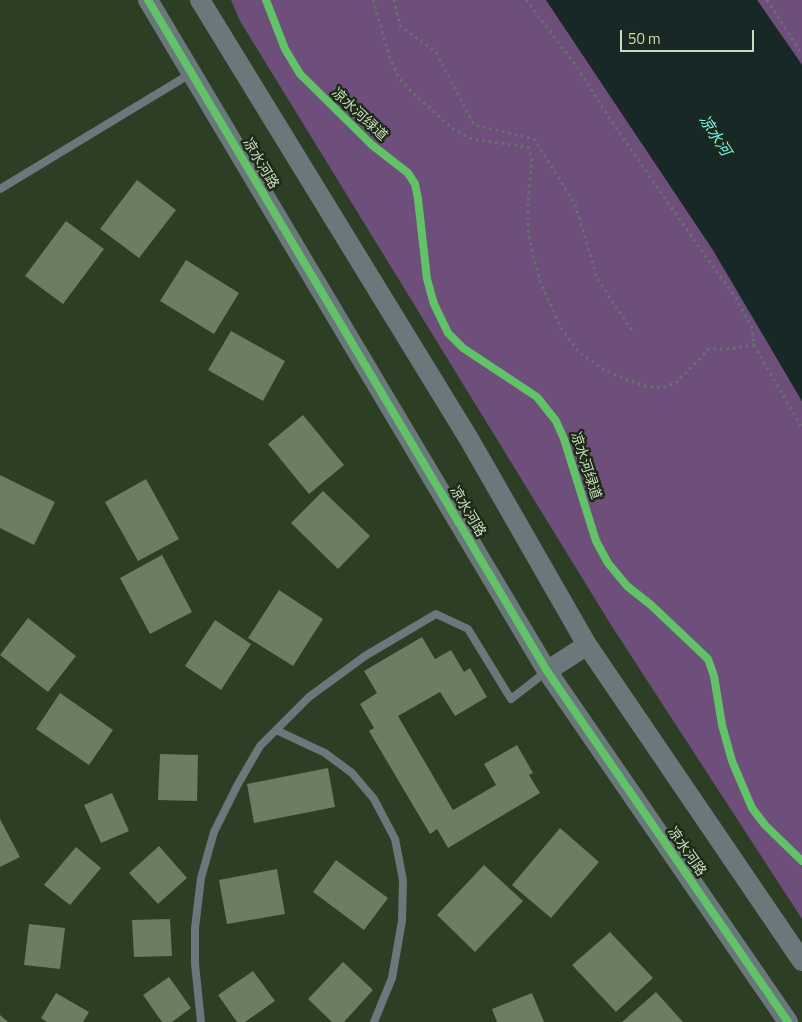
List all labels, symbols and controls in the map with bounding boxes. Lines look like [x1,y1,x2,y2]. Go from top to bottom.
scale bar [622,20,756,52]
text: 50 m [628,27,661,50]
street label: 凉水河绿道 [328,85,390,145]
water label: 凉水河 [694,112,734,160]
street label: 凉水河路 [238,136,282,192]
street label: 凉水河绿道 [566,430,604,502]
street label: 凉水河路 [445,484,489,540]
street label: 凉水河路 [663,824,709,880]

